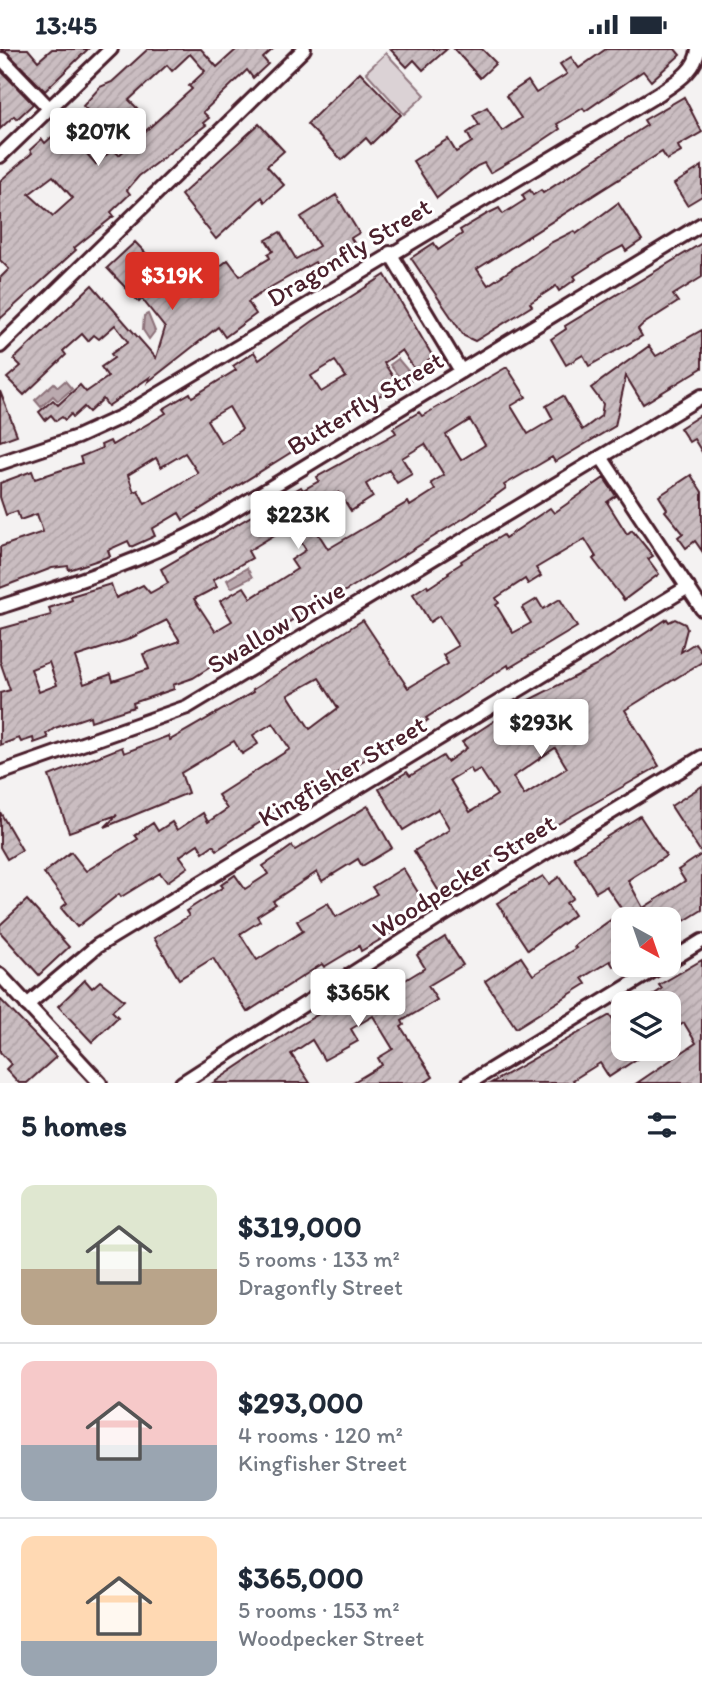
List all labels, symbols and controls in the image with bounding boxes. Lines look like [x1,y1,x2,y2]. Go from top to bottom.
text: 13:45 [35,9,97,41]
pin: $207K [49,109,147,168]
text: $207K [66,117,130,145]
street label: Dragonfly Street [261,190,437,314]
pin: $319K [123,253,221,312]
text: $319K [141,261,203,289]
street label: Butterfly Street [281,344,449,462]
pin: $223K [249,491,347,551]
text: $223K [266,500,330,528]
street label: Swallow Drive [201,573,351,681]
pin: $293K [492,699,590,759]
street label: Kingfisher Street [252,708,432,834]
text: $293K [509,708,573,736]
street label: Woodpecker Street [366,807,562,945]
north arrow [611,907,681,977]
map controls [611,907,681,1061]
pin: $365K [309,969,407,1029]
text: $365K [326,978,390,1006]
button: layers [611,991,681,1061]
icon: filters [643,1106,681,1144]
text: 5 homes [21,1107,127,1144]
text: $319,000 [238,1208,362,1245]
icon: home [77,1213,161,1297]
text: 5 rooms · 133 m² [238,1245,400,1273]
text: Dragonfly Street [238,1273,403,1301]
text: $293,000 [238,1384,364,1421]
icon: home [77,1389,161,1473]
text: 4 rooms · 120 m² [238,1421,403,1449]
text: Kingfisher Street [238,1449,407,1477]
text: $365,000 [238,1559,364,1596]
icon: home [77,1564,161,1648]
text: 5 rooms · 153 m² [238,1596,400,1624]
text: Woodpecker Street [238,1624,424,1652]

